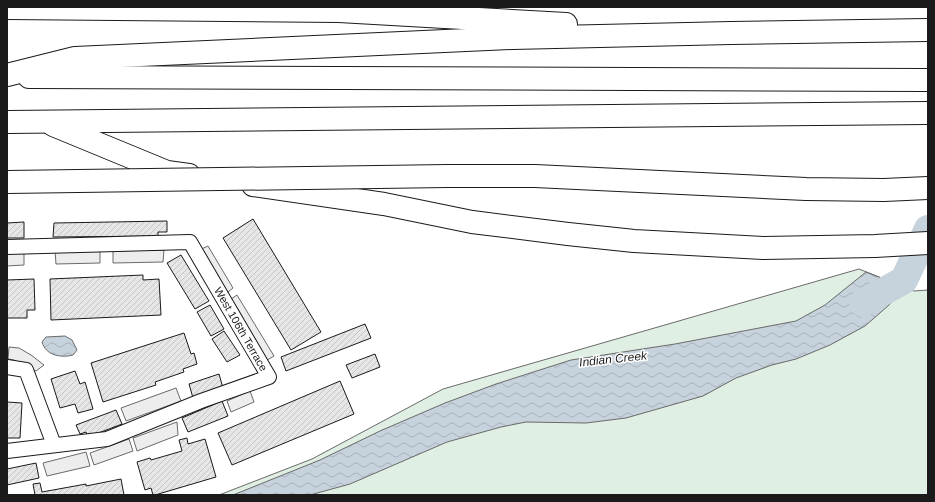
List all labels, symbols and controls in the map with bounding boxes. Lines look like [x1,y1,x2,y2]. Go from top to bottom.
street label: West 106th Terrace [212,285,270,373]
water label: Indian Creek [578,348,649,370]

